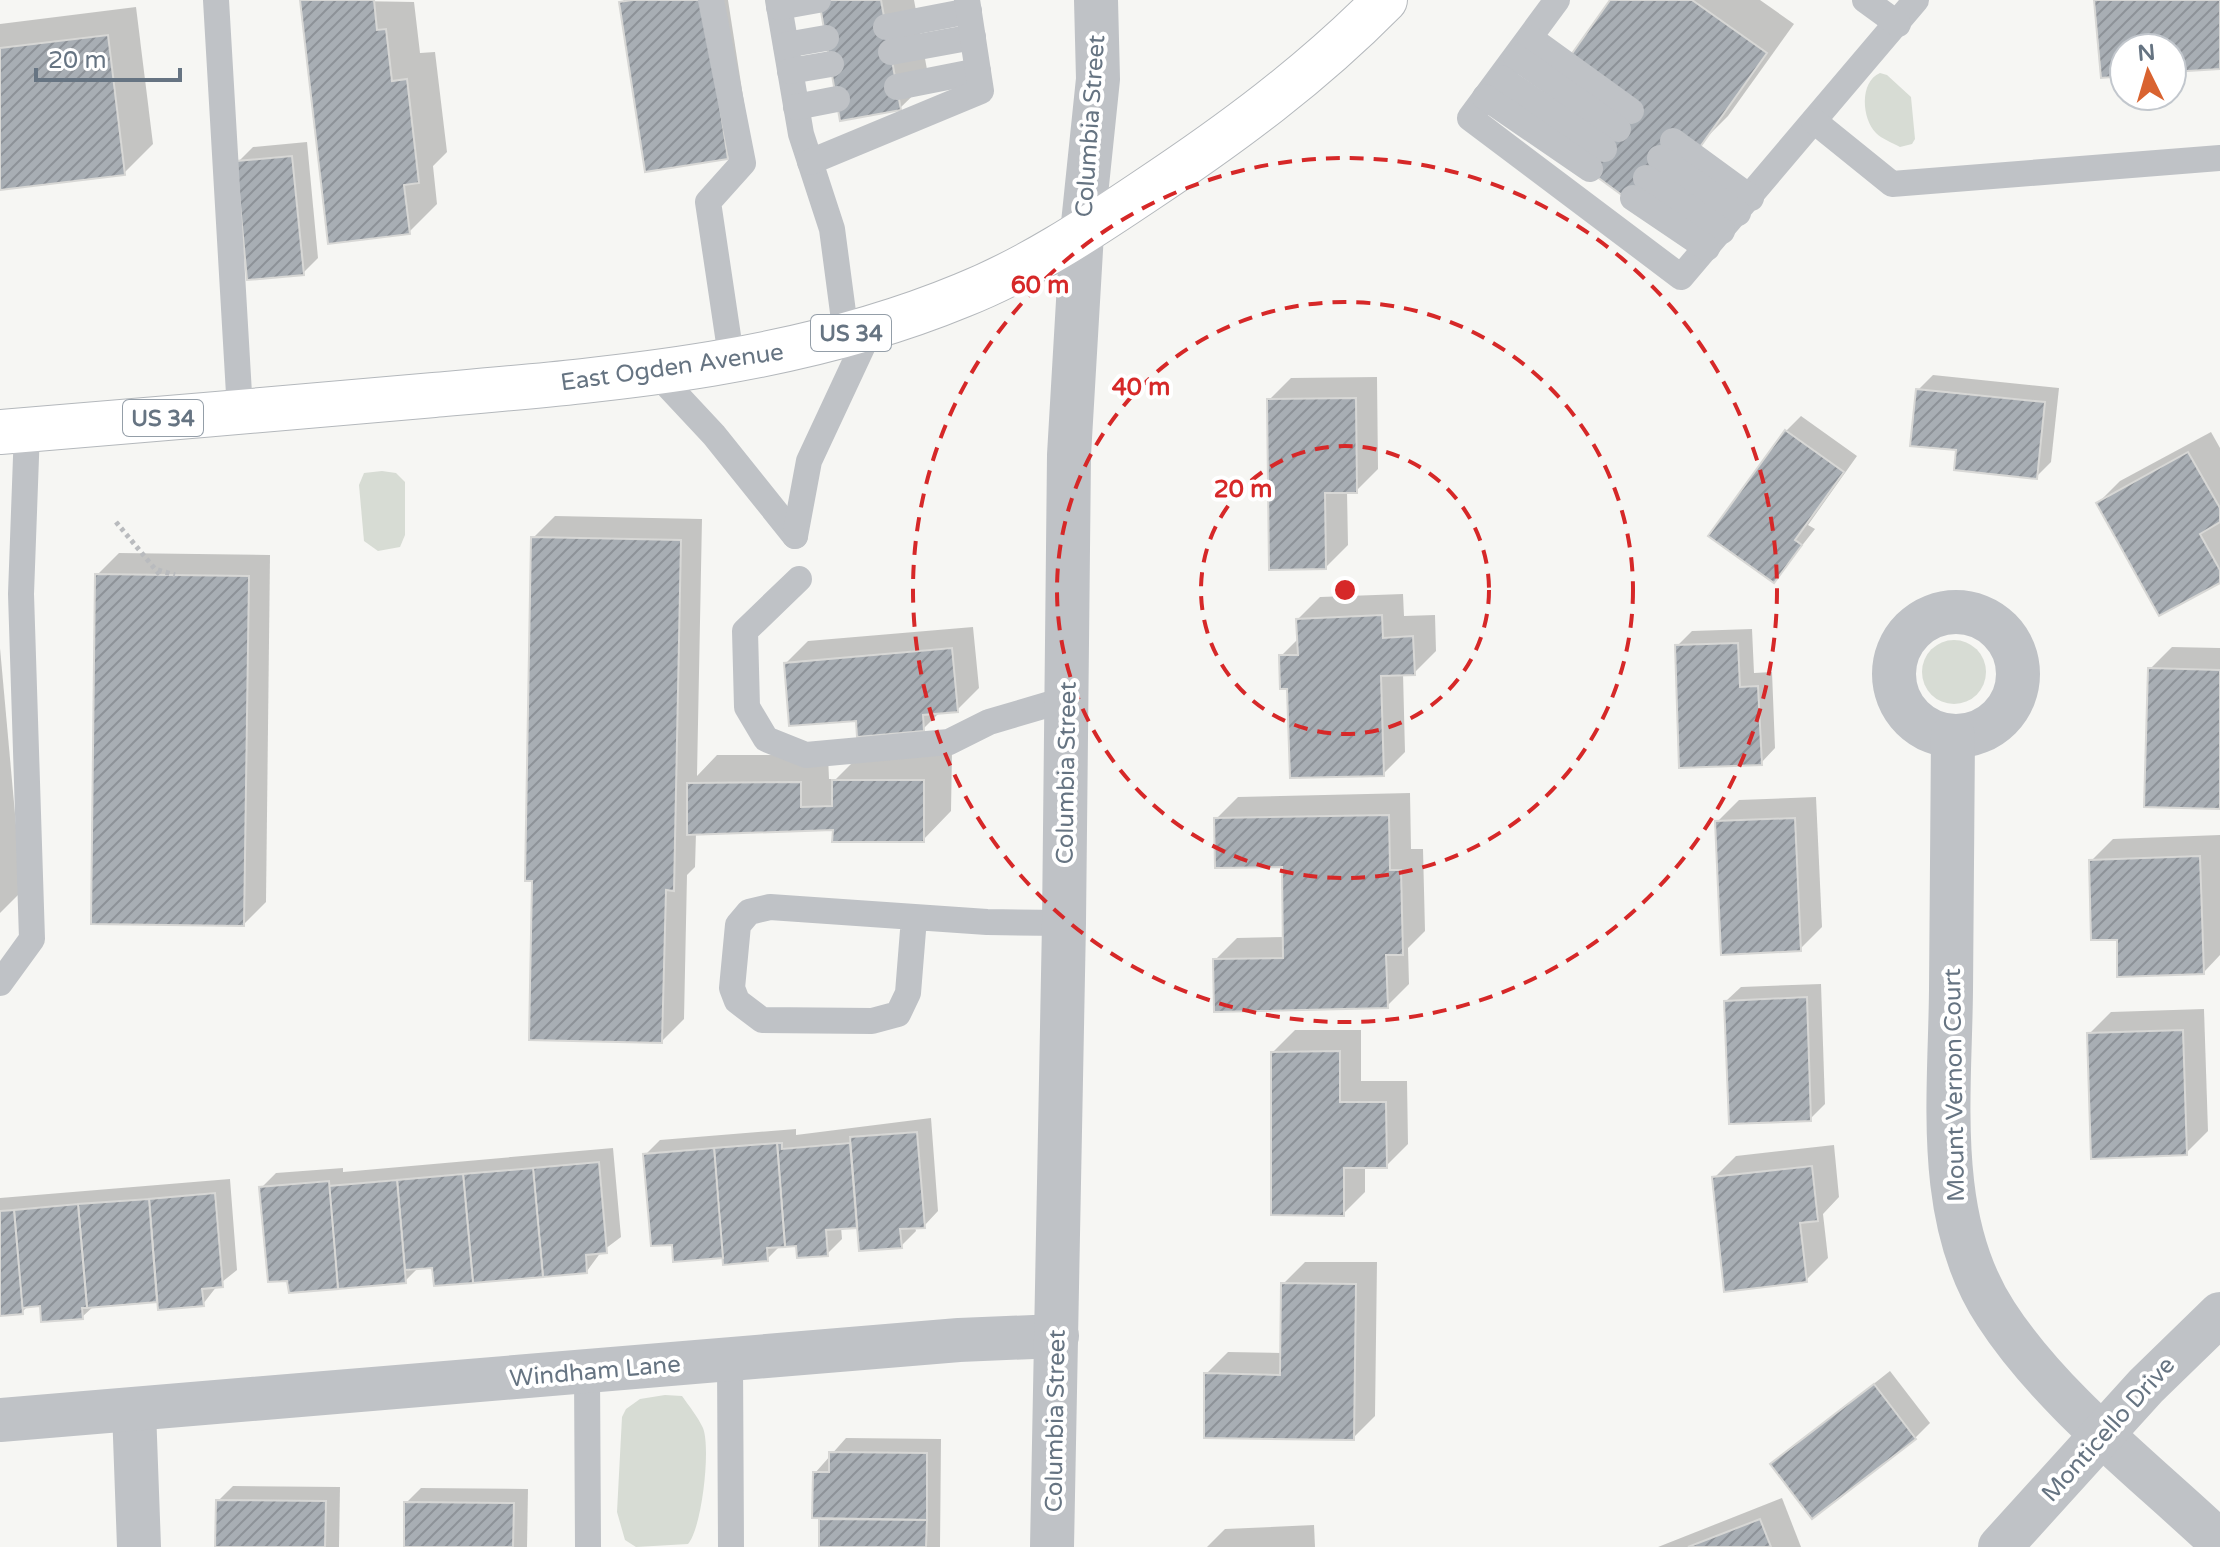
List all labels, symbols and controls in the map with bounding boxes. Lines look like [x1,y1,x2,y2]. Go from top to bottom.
scale bar [36,32,180,82]
north arrow [2108,32,2188,112]
street label: Columbia Street [1070,34,1111,218]
text: N [2136,39,2156,67]
text: 20 m [48,46,106,75]
text: 60 m [1011,271,1069,300]
road number: US 34 [811,315,891,351]
street label: East Ogden Avenue [559,337,786,398]
text: 40 m [1112,373,1170,402]
road number: US 34 [123,400,203,436]
text: 20 m [1214,475,1272,504]
centre of rings [1331,576,1359,604]
street label: Columbia Street [1050,681,1083,865]
street label: Mount Vernon Court [1938,968,1971,1202]
street label: Columbia Street [1039,1329,1072,1513]
street label: Windham Lane [508,1350,682,1393]
street label: Monticello Drive [2036,1351,2181,1508]

